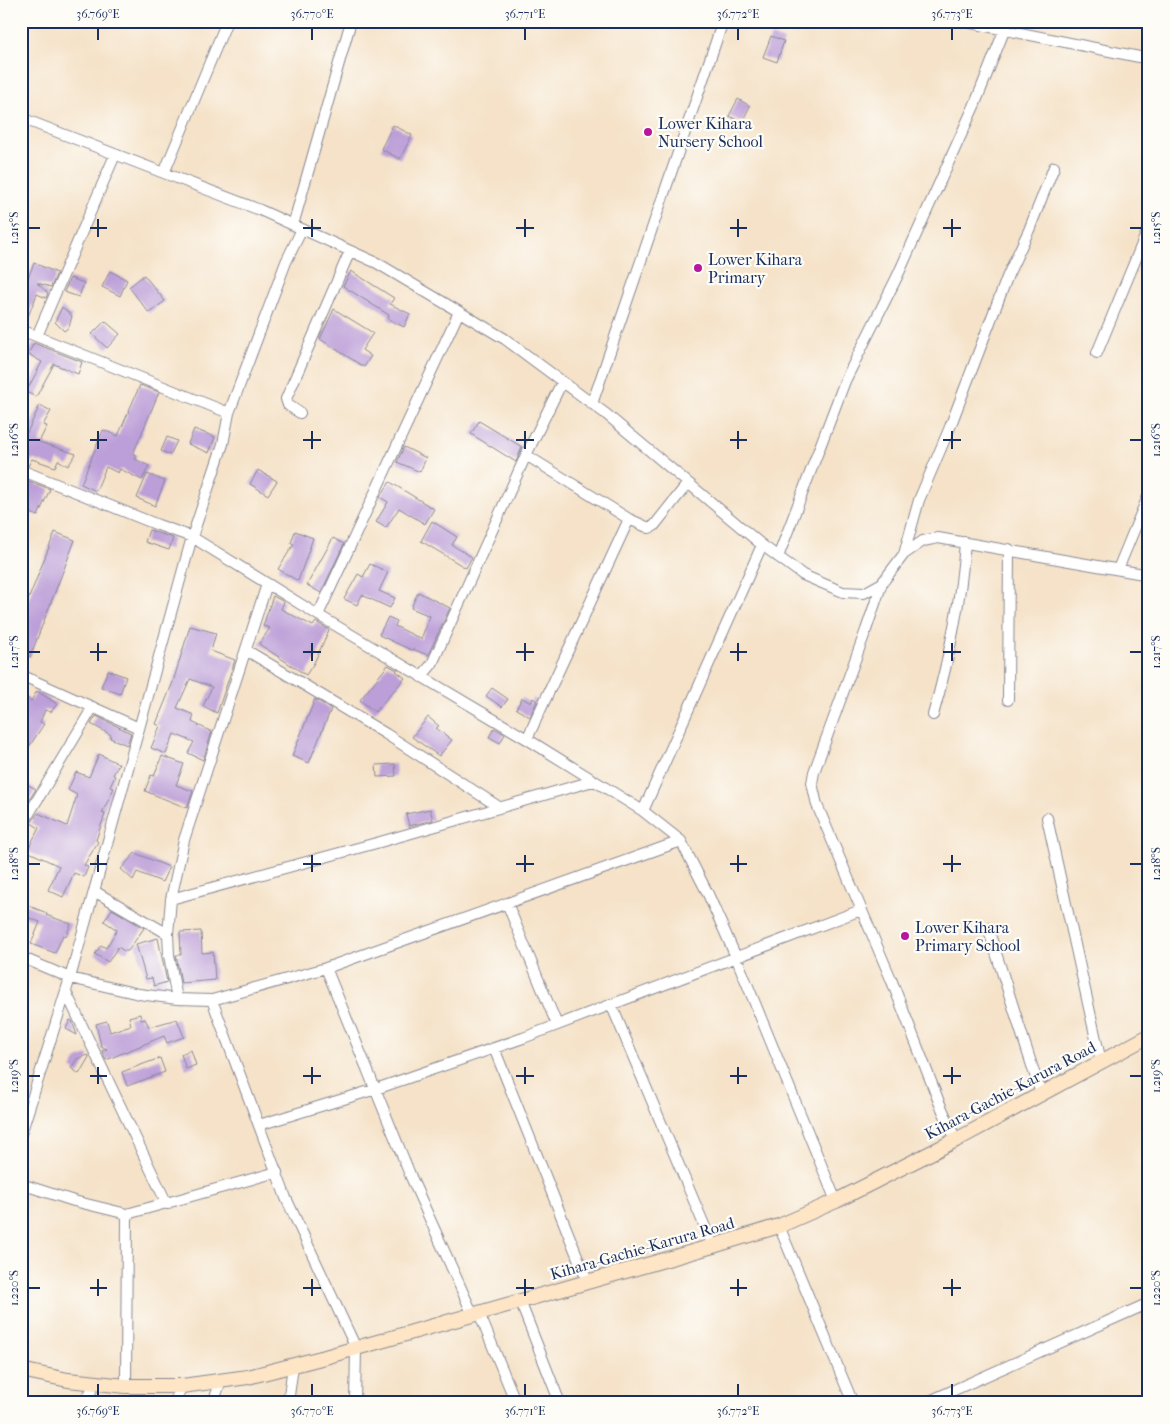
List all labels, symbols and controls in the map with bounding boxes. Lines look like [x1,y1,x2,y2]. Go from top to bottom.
text: 36.769°E [76,7,120,21]
text: 36.770°E [291,7,333,21]
text: 36.771°E [505,7,545,21]
text: 36.772°E [717,7,759,21]
text: 36.773°E [931,7,973,21]
place label: Lower Kihara Nursery School [658,114,764,151]
marker: Lower Kihara Nursery School [642,126,654,138]
text: 1.215°S [7,212,21,244]
text: 1.215°S [1149,212,1163,244]
place label: Lower Kihara Primary [708,250,803,287]
marker: Lower Kihara Primary [692,262,704,274]
text: 1.216°S [7,423,21,457]
text: 1.216°S [1149,423,1163,457]
text: 1.217°S [7,635,21,669]
text: 1.217°S [1149,635,1163,669]
text: 1.218°S [7,847,21,881]
text: 1.218°S [1149,847,1163,881]
place label: Lower Kihara Primary School [915,918,1021,955]
marker: Lower Kihara Primary School [899,930,911,942]
street label: Kihara-Gachie-Karura Road [922,1037,1099,1144]
text: 1.219°S [7,1059,21,1093]
text: 1.219°S [1149,1059,1163,1093]
street label: Kihara-Gachie-Karura Road [548,1213,737,1284]
text: 1.220°S [7,1270,21,1306]
text: 1.220°S [1149,1270,1163,1306]
text: 36.769°E [76,1404,120,1418]
text: 36.770°E [291,1404,333,1418]
text: 36.771°E [505,1404,545,1418]
text: 36.772°E [717,1404,759,1418]
text: 36.773°E [931,1404,973,1418]

